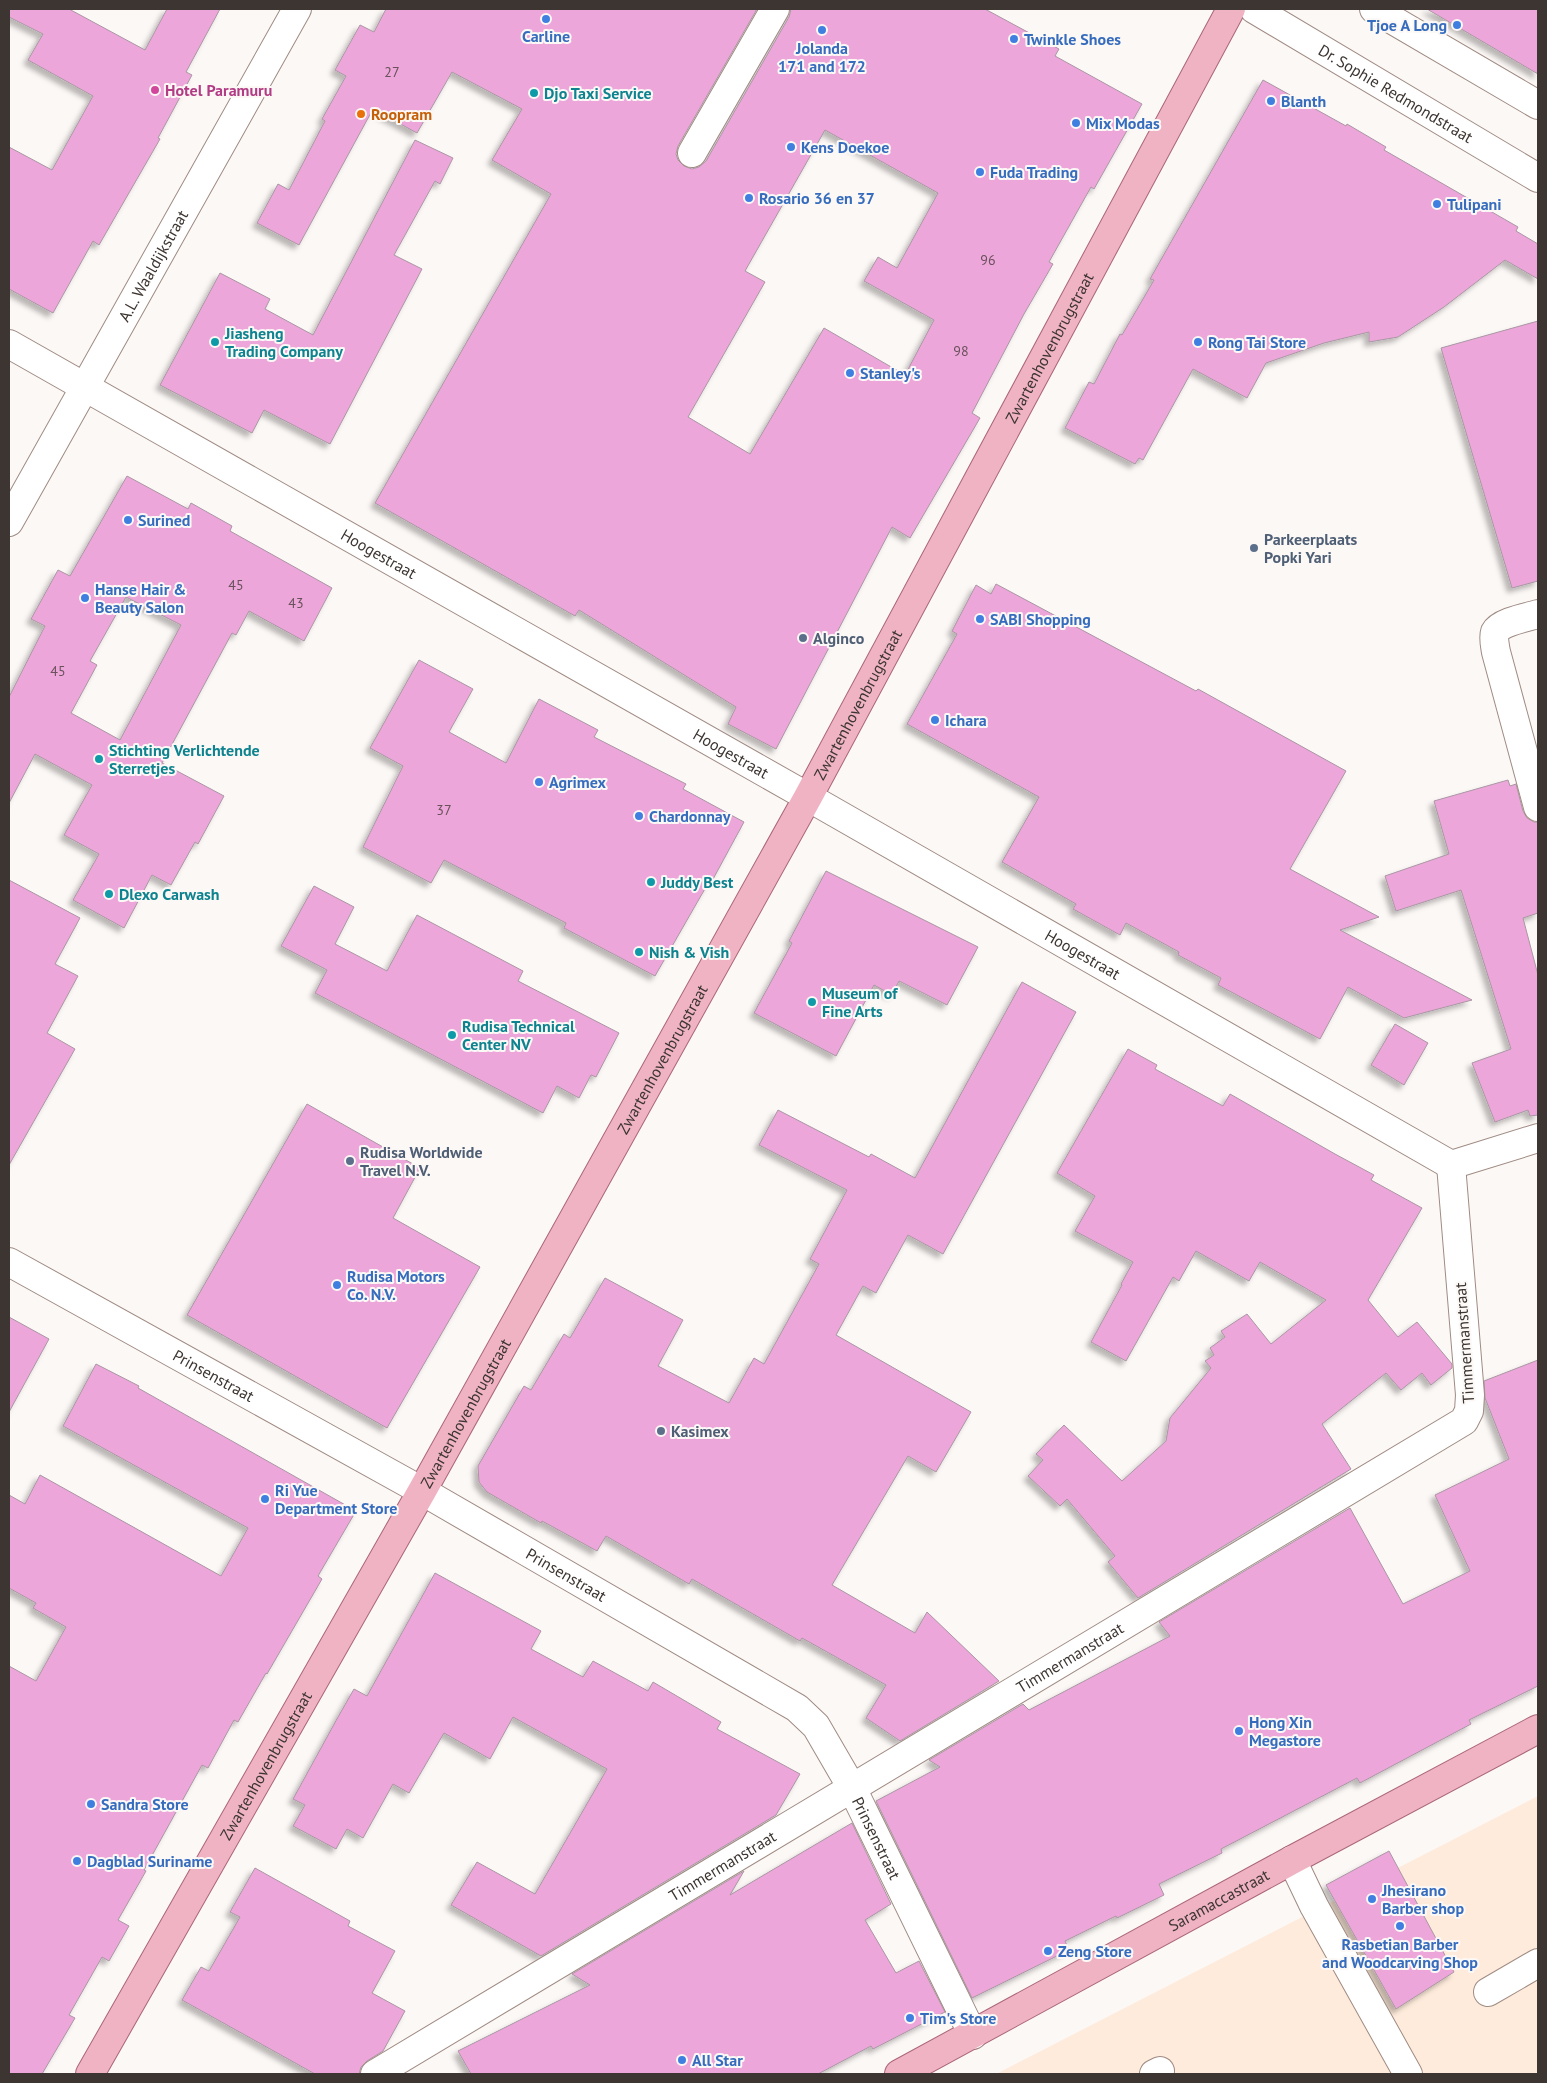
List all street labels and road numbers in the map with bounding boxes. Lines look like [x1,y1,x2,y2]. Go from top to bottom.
street label: Dr. Sophie Redmondstraat [1315,40,1477,147]
street label: A.L. Waaldijkstraat [114,206,192,325]
street label: Zwartenhovenbrugstraat [1001,268,1098,426]
street label: Hoogestraat [337,524,421,583]
street label: Zwartenhovenbrugstraat [809,625,906,783]
street label: Hoogestraat [690,724,773,783]
street label: Hoogestraat [1041,925,1124,984]
street label: Zwartenhovenbrugstraat [613,980,712,1137]
street label: Timmermanstraat [1450,1281,1478,1404]
street label: Zwartenhovenbrugstraat [416,1334,515,1491]
street label: Prinsenstraat [170,1345,258,1406]
street label: Prinsenstraat [523,1543,611,1606]
street label: Timmermanstraat [1012,1617,1127,1697]
street label: Zwartenhovenbrugstraat [215,1687,316,1843]
street label: Prinsenstraat [848,1793,905,1883]
street label: Timmermanstraat [665,1826,780,1906]
street label: Saramaccastraat [1165,1864,1273,1935]

